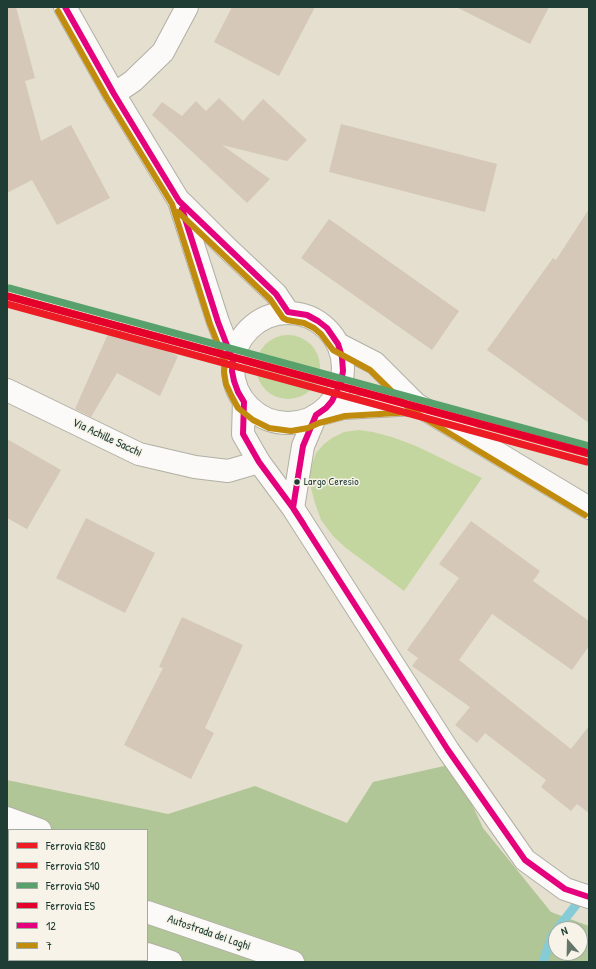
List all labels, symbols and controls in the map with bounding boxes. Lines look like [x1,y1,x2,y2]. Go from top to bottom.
street label: Via Achille Sacchi [70,416,144,460]
place label: Largo Ceresio [304,475,359,489]
marker: Largo Ceresio [292,477,302,487]
legend [8,829,148,961]
text: Ferrovia RE80 [46,837,106,854]
text: Ferrovia S10 [46,857,100,874]
text: Ferrovia S40 [46,877,100,894]
text: Ferrovia ES [46,897,95,914]
street label: Autostrada dei Laghi [166,912,252,954]
text: 12 [46,917,56,934]
north arrow [548,921,588,961]
text: N [559,923,569,938]
text: 7 [46,937,52,954]

